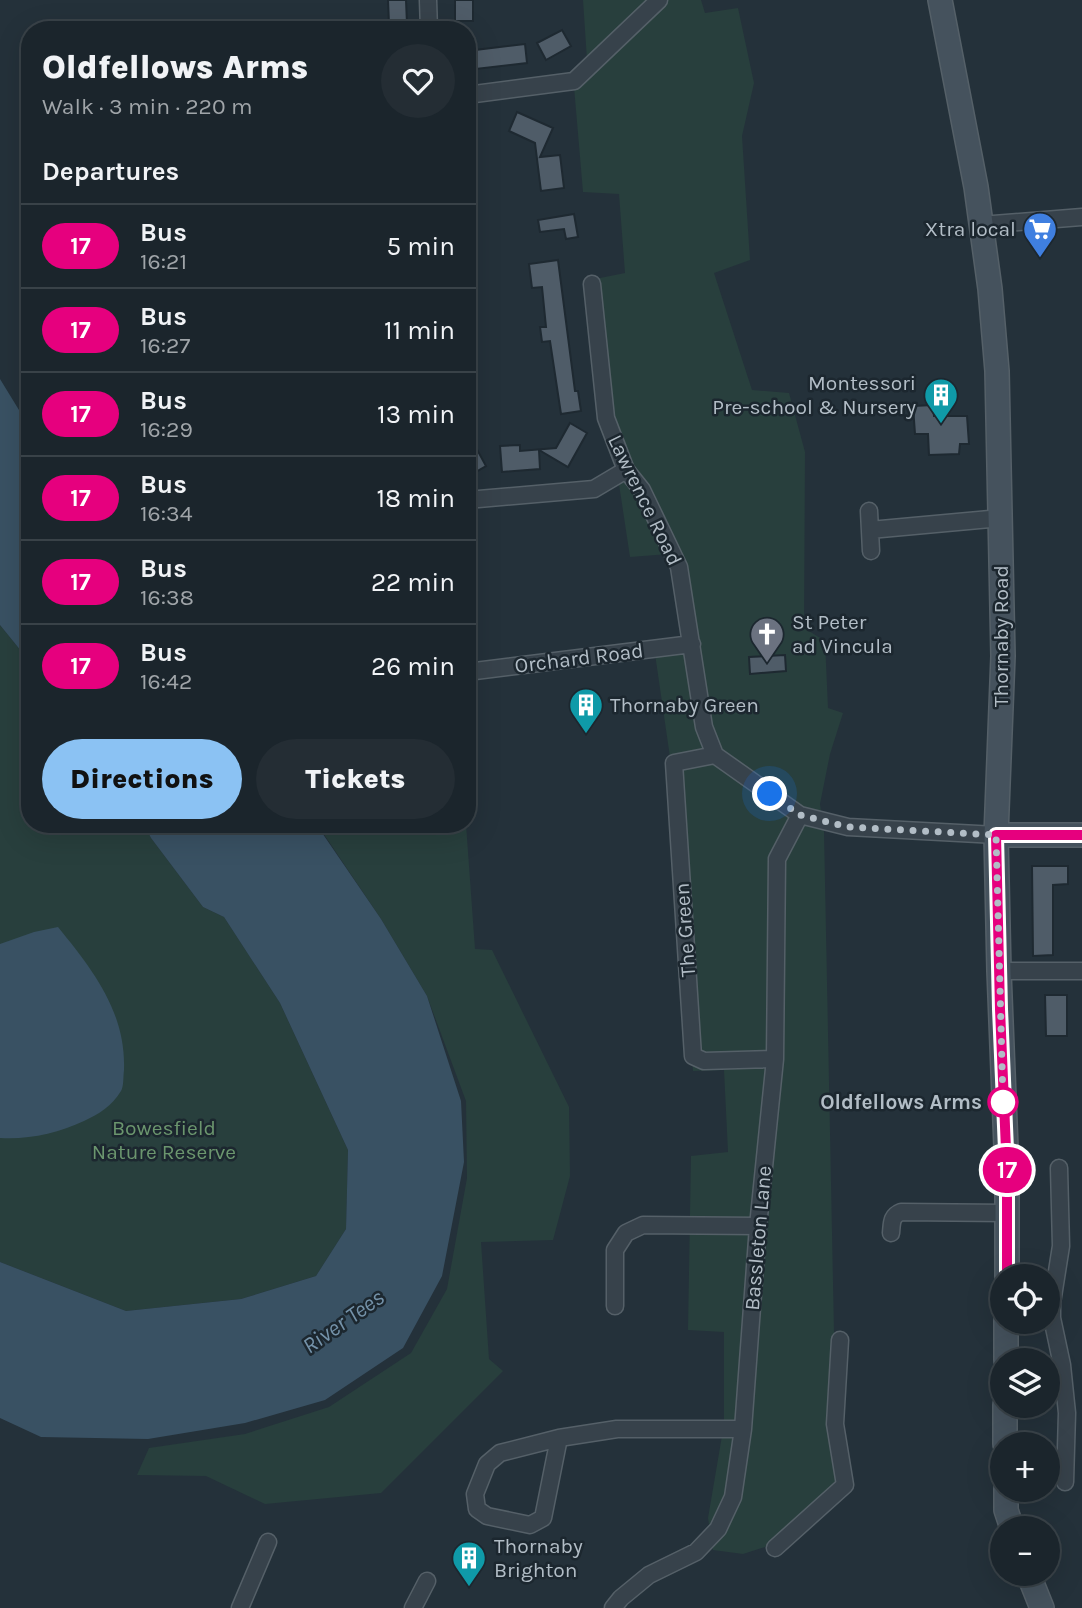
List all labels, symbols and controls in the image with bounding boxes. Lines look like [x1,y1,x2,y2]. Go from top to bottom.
button: heart [381,44,455,118]
text: Oldfellows Arms [42,48,308,86]
text: Walk · 3 min · 220 m [42,93,253,120]
text: Departures [42,156,179,187]
supermarket icon: Xtra local [1021,210,1059,259]
text: Bus [140,217,187,248]
place label: Xtra local [925,217,1016,241]
text: 5 min [386,231,455,262]
text: 17 [70,232,91,260]
text: 16:21 [140,248,187,275]
text: Bus [140,301,187,332]
text: 11 min [384,315,455,346]
text: 17 [70,316,91,344]
text: 16:27 [140,332,190,359]
place label: Montessori Pre-school & Nursery [712,371,916,419]
building icon: Montessori Pre-school & Nursery [922,376,960,425]
text: Bus [140,385,187,416]
text: 13 min [377,399,455,430]
text: 17 [70,400,91,428]
text: 16:29 [140,416,193,443]
street label: Lawrence Road [603,431,687,569]
text: Bus [140,469,187,500]
text: 18 min [376,483,455,514]
text: 17 [70,484,91,512]
text: 16:34 [140,500,193,527]
text: Bus [140,553,187,584]
street label: Thornaby Road [989,565,1013,707]
text: 22 min [371,567,455,598]
text: 17 [70,568,91,596]
text: 16:38 [140,584,194,611]
place label: St Peter ad Vincula [792,610,893,658]
church icon: St Peter ad Vincula [748,615,786,664]
text: Bus [140,637,187,668]
street label: Orchard Road [513,638,645,678]
text: 26 min [371,651,455,682]
text: 17 [70,652,91,680]
text: 16:42 [140,668,192,695]
building icon: Thornaby Green [567,686,605,735]
place label: Thornaby Green [610,693,759,717]
button: Directions [42,739,242,819]
button: Tickets [256,739,455,819]
your location [752,776,787,811]
street label: The Green [670,882,700,978]
marker: Oldfellows Arms [988,1087,1018,1117]
place label: Oldfellows Arms [820,1090,982,1114]
park label: Bowesfield Nature Reserve [92,1116,236,1164]
line badge: 17 [976,1147,1038,1193]
text: 17 [997,1156,1017,1184]
street label: Bassleton Lane [740,1165,776,1311]
map controls [990,1264,1060,1586]
button: locate [990,1264,1060,1334]
water label: River Tees [297,1283,390,1359]
button: layers [990,1348,1060,1418]
button: + [990,1432,1060,1502]
button: − [990,1516,1060,1586]
place label: Thornaby Brighton [494,1534,583,1582]
building icon: Thornaby Brighton [450,1539,488,1588]

